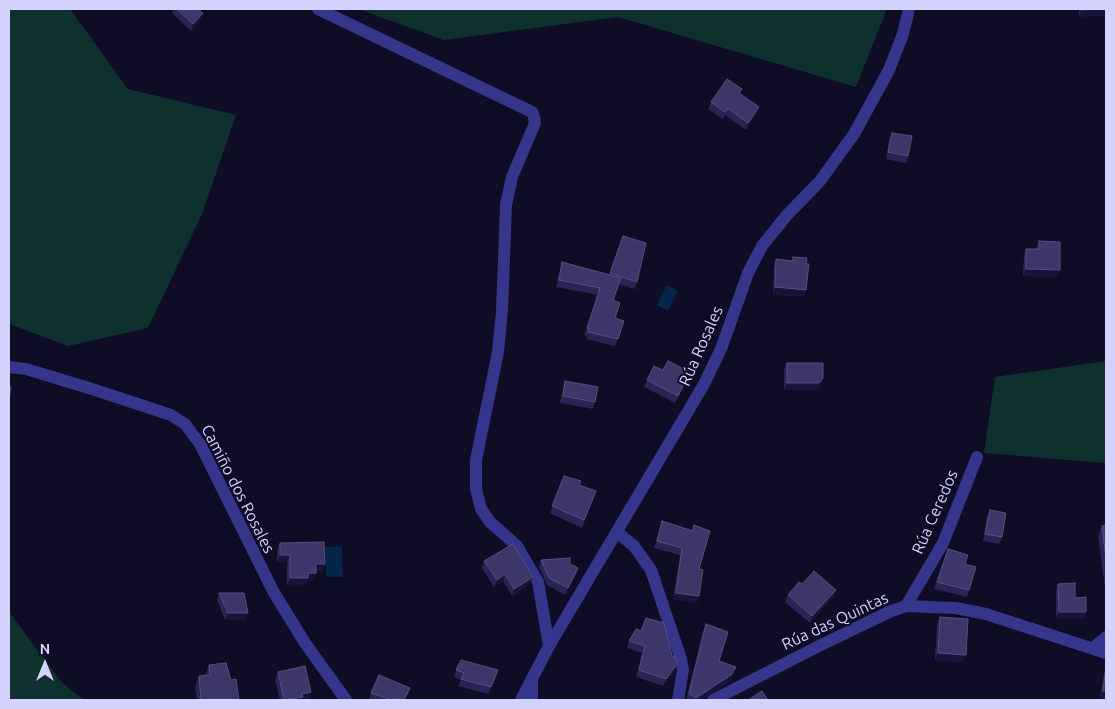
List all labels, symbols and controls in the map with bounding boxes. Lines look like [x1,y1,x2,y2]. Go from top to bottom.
street label: Rúa Rosales [675,303,727,389]
street label: Camiño dos Rosales [197,422,279,556]
street label: Rúa Ceredos [908,467,962,557]
street label: Rúa das Quintas [779,588,891,654]
north arrow [20,639,70,689]
text: N [40,641,50,657]

